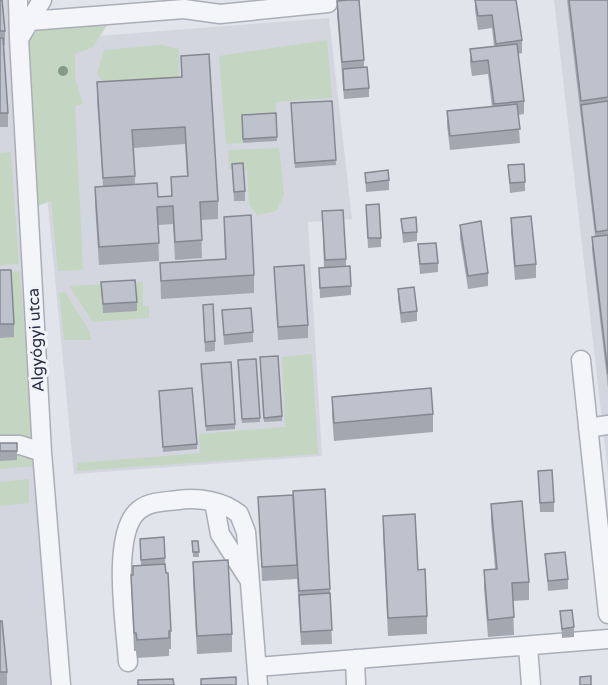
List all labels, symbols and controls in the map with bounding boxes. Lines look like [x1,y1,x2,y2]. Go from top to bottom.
street label: Algyógyi utca [23,287,49,393]

